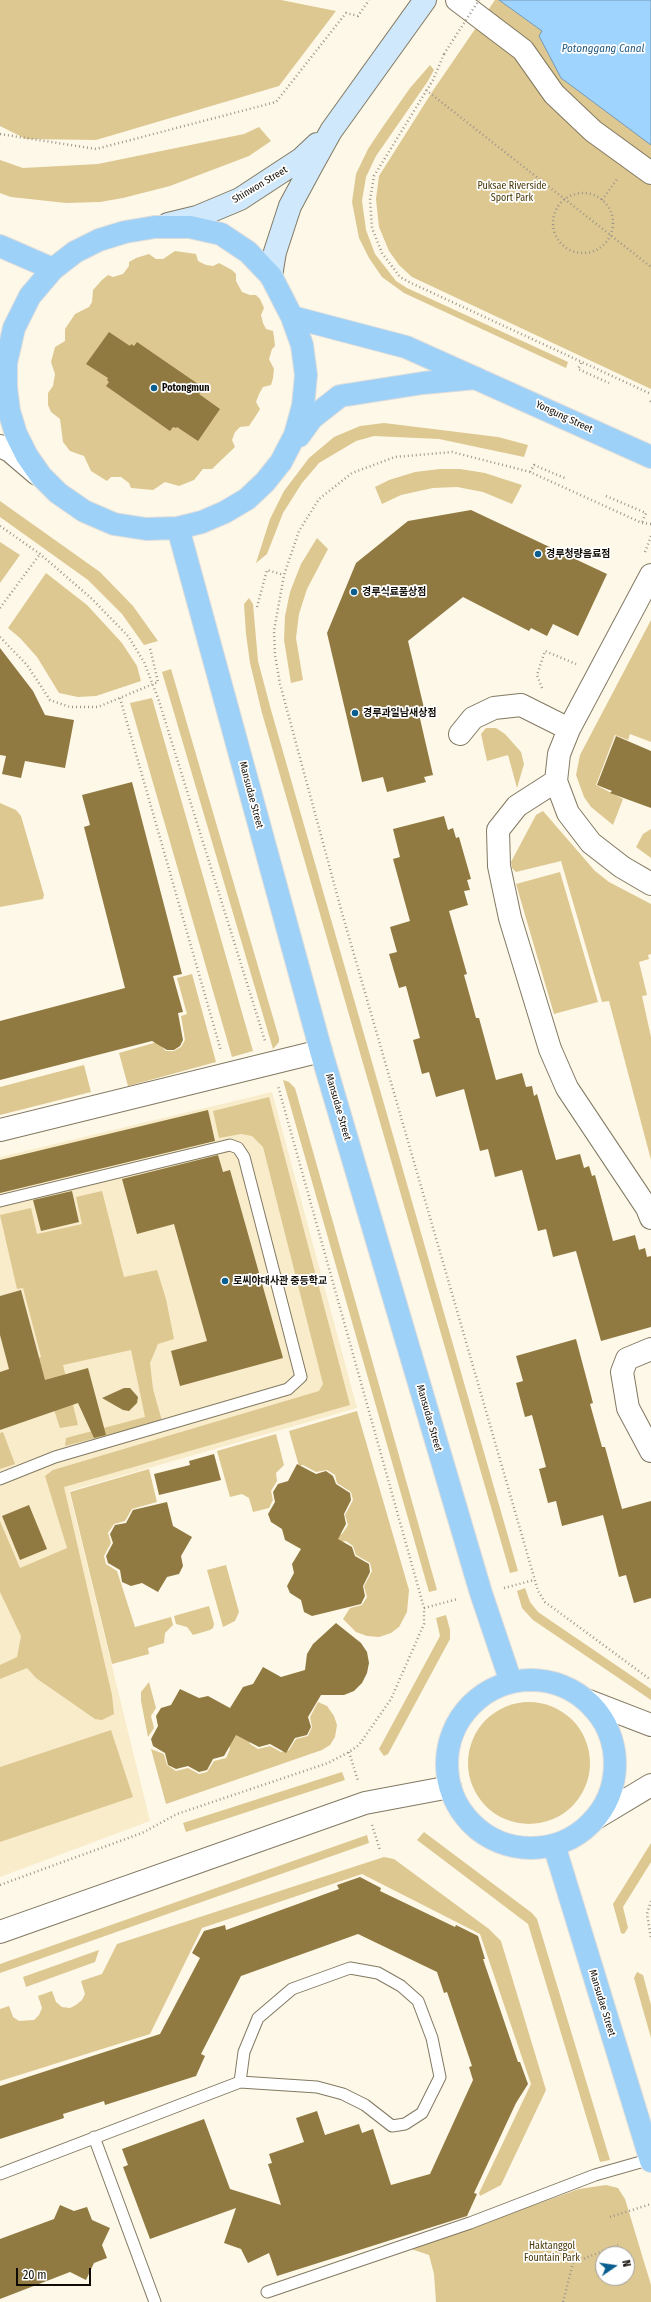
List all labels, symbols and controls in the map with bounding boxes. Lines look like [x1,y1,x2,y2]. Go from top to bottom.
water label: Potonggang Canal [562,42,644,56]
street label: Shinwon Street [230,164,290,206]
park label: Puksae Riverside Sport Park [478,180,546,204]
place label: Potongmun [162,382,209,394]
marker: Potongmun [149,383,159,393]
street label: Yongung Street [534,399,594,435]
place label: 경루청량음료점 [546,548,610,560]
marker: 경루청량음료점 [533,549,543,559]
place label: 경루식료품상점 [362,586,426,598]
marker: 경루식료품상점 [349,587,359,597]
place label: 경루과일남새상점 [363,707,437,719]
marker: 경루과일남새상점 [350,708,360,718]
street label: Mansudae Street [236,760,266,830]
street label: Mansudae Street [323,1072,353,1142]
place label: 로씨야대사관 중등학교 [233,1275,327,1287]
marker: 로씨야대사관 중등학교 [220,1276,230,1286]
street label: Mansudae Street [414,1383,444,1453]
street label: Mansudae Street [586,1968,618,2038]
park label: Haktanggol Fountain Park [524,2240,580,2264]
north arrow [595,2246,635,2286]
text: N [619,2259,633,2268]
scale bar [18,2260,93,2286]
text: 20 m [23,2268,47,2282]

